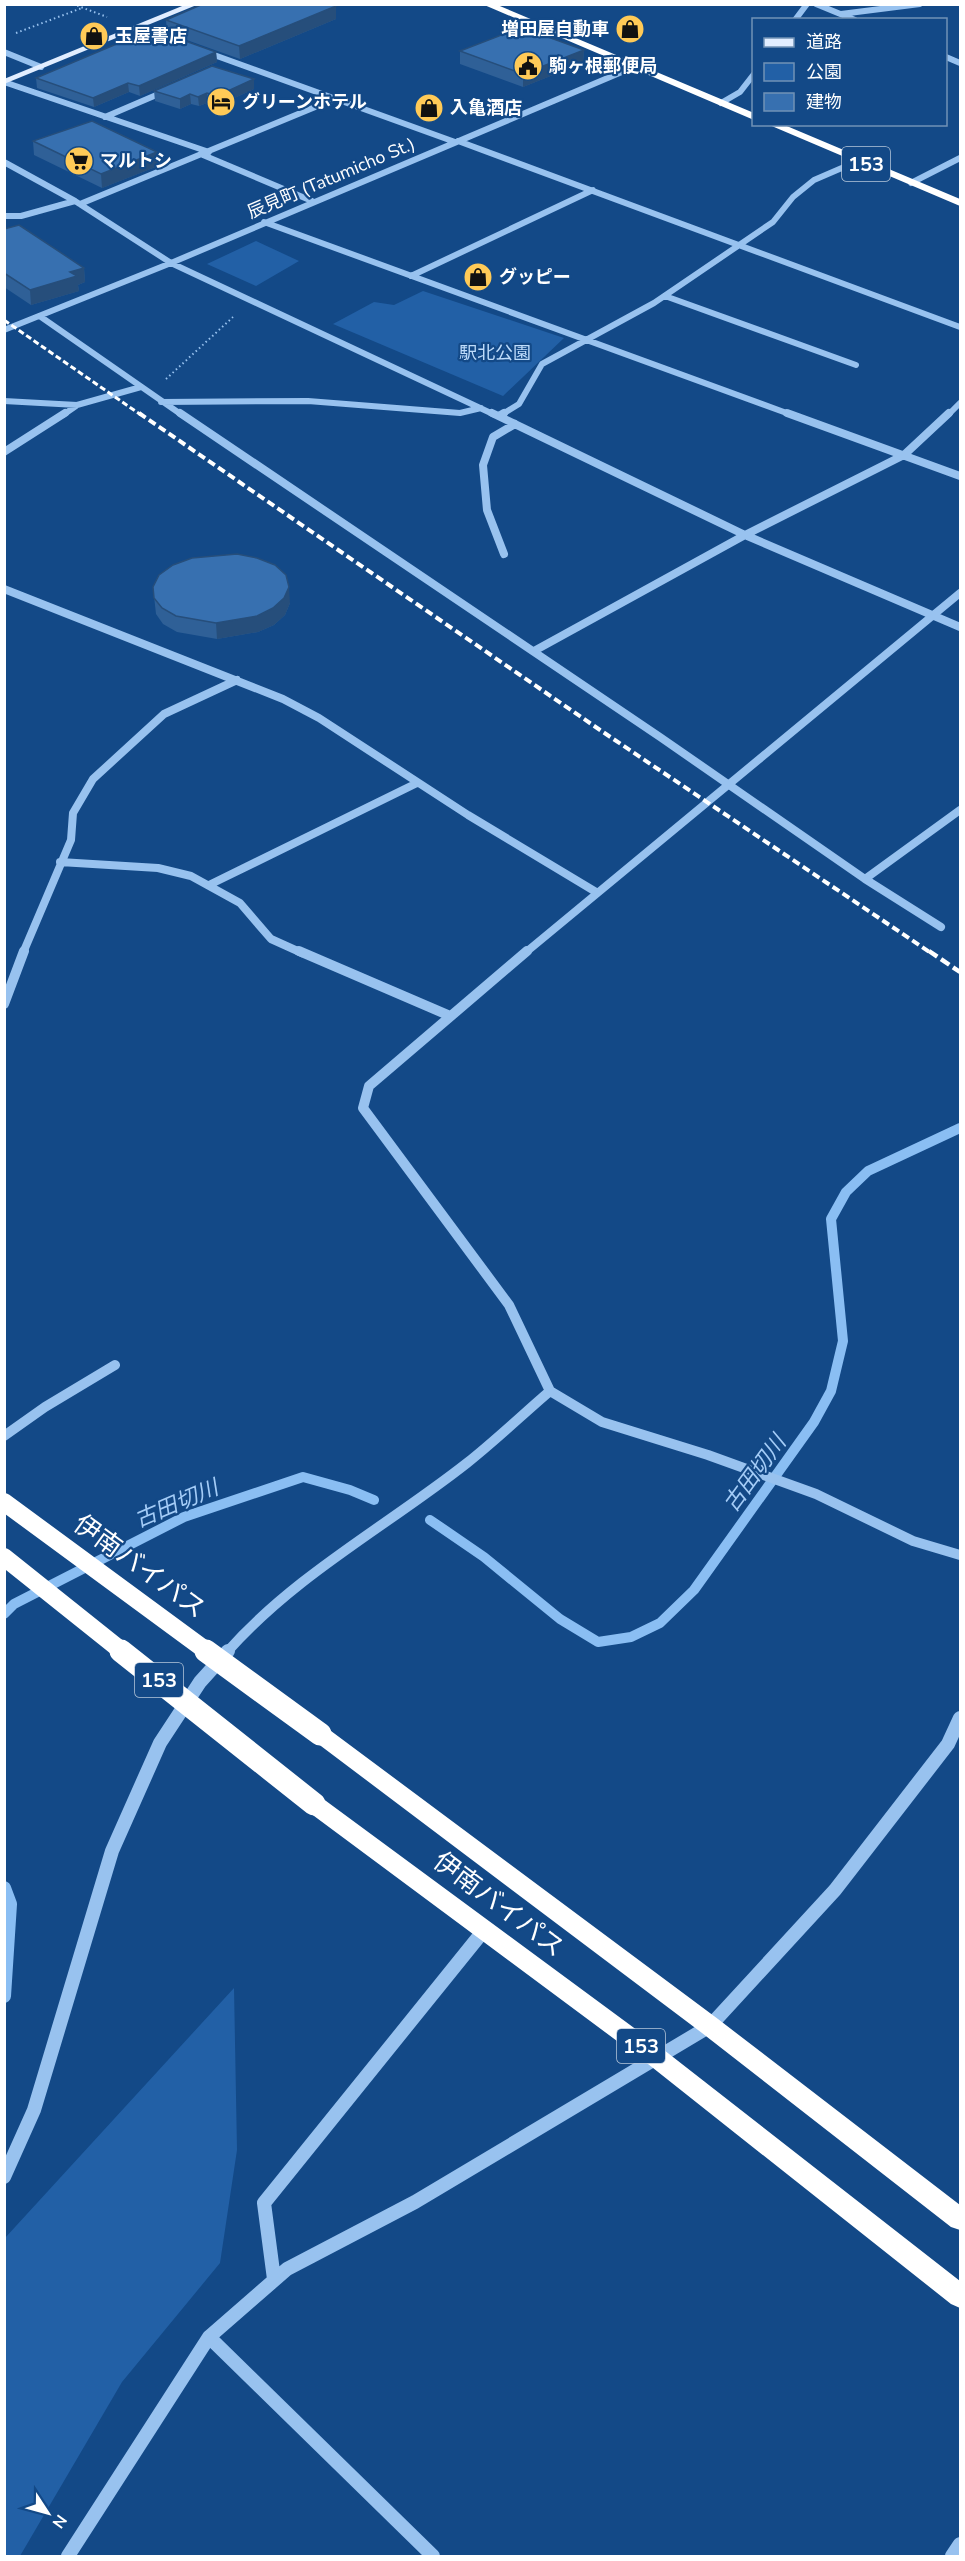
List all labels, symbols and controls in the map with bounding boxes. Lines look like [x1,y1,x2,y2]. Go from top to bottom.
shop icon: 増田屋自動車 [614,13,646,45]
place label: 増田屋自動車 [501,17,609,41]
legend [752,18,947,126]
shop icon: 玉屋書店 [78,20,110,52]
place label: 玉屋書店 [115,24,187,48]
text: 道路 [806,30,842,54]
public building icon: 駒ヶ根郵便局 [512,50,544,82]
place label: 駒ヶ根郵便局 [549,54,657,78]
text: 公園 [806,60,842,84]
hotel icon: グリーンホテル [205,86,237,118]
place label: グリーンホテル [242,90,367,114]
text: 建物 [806,90,842,114]
shop icon: 入亀酒店 [413,92,445,124]
place label: 入亀酒店 [450,96,522,120]
street label: 辰見町 (Tatumicho St.) [244,132,418,224]
supermarket icon: マルトシ [63,145,95,177]
road number: 153 [842,147,890,181]
place label: マルトシ [100,149,172,173]
shop icon: グッピー [462,261,494,293]
place label: グッピー [499,265,571,289]
park label: 駅北公園 [459,341,531,365]
water label: 古田切川 [717,1428,794,1518]
water label: 古田切川 [130,1472,225,1535]
street label: 伊南バイパス [67,1507,213,1626]
road number: 153 [135,1663,183,1697]
street label: 伊南バイパス [426,1844,571,1965]
road number: 153 [617,2029,665,2063]
north arrow [18,2483,78,2543]
text: N [47,2510,72,2533]

